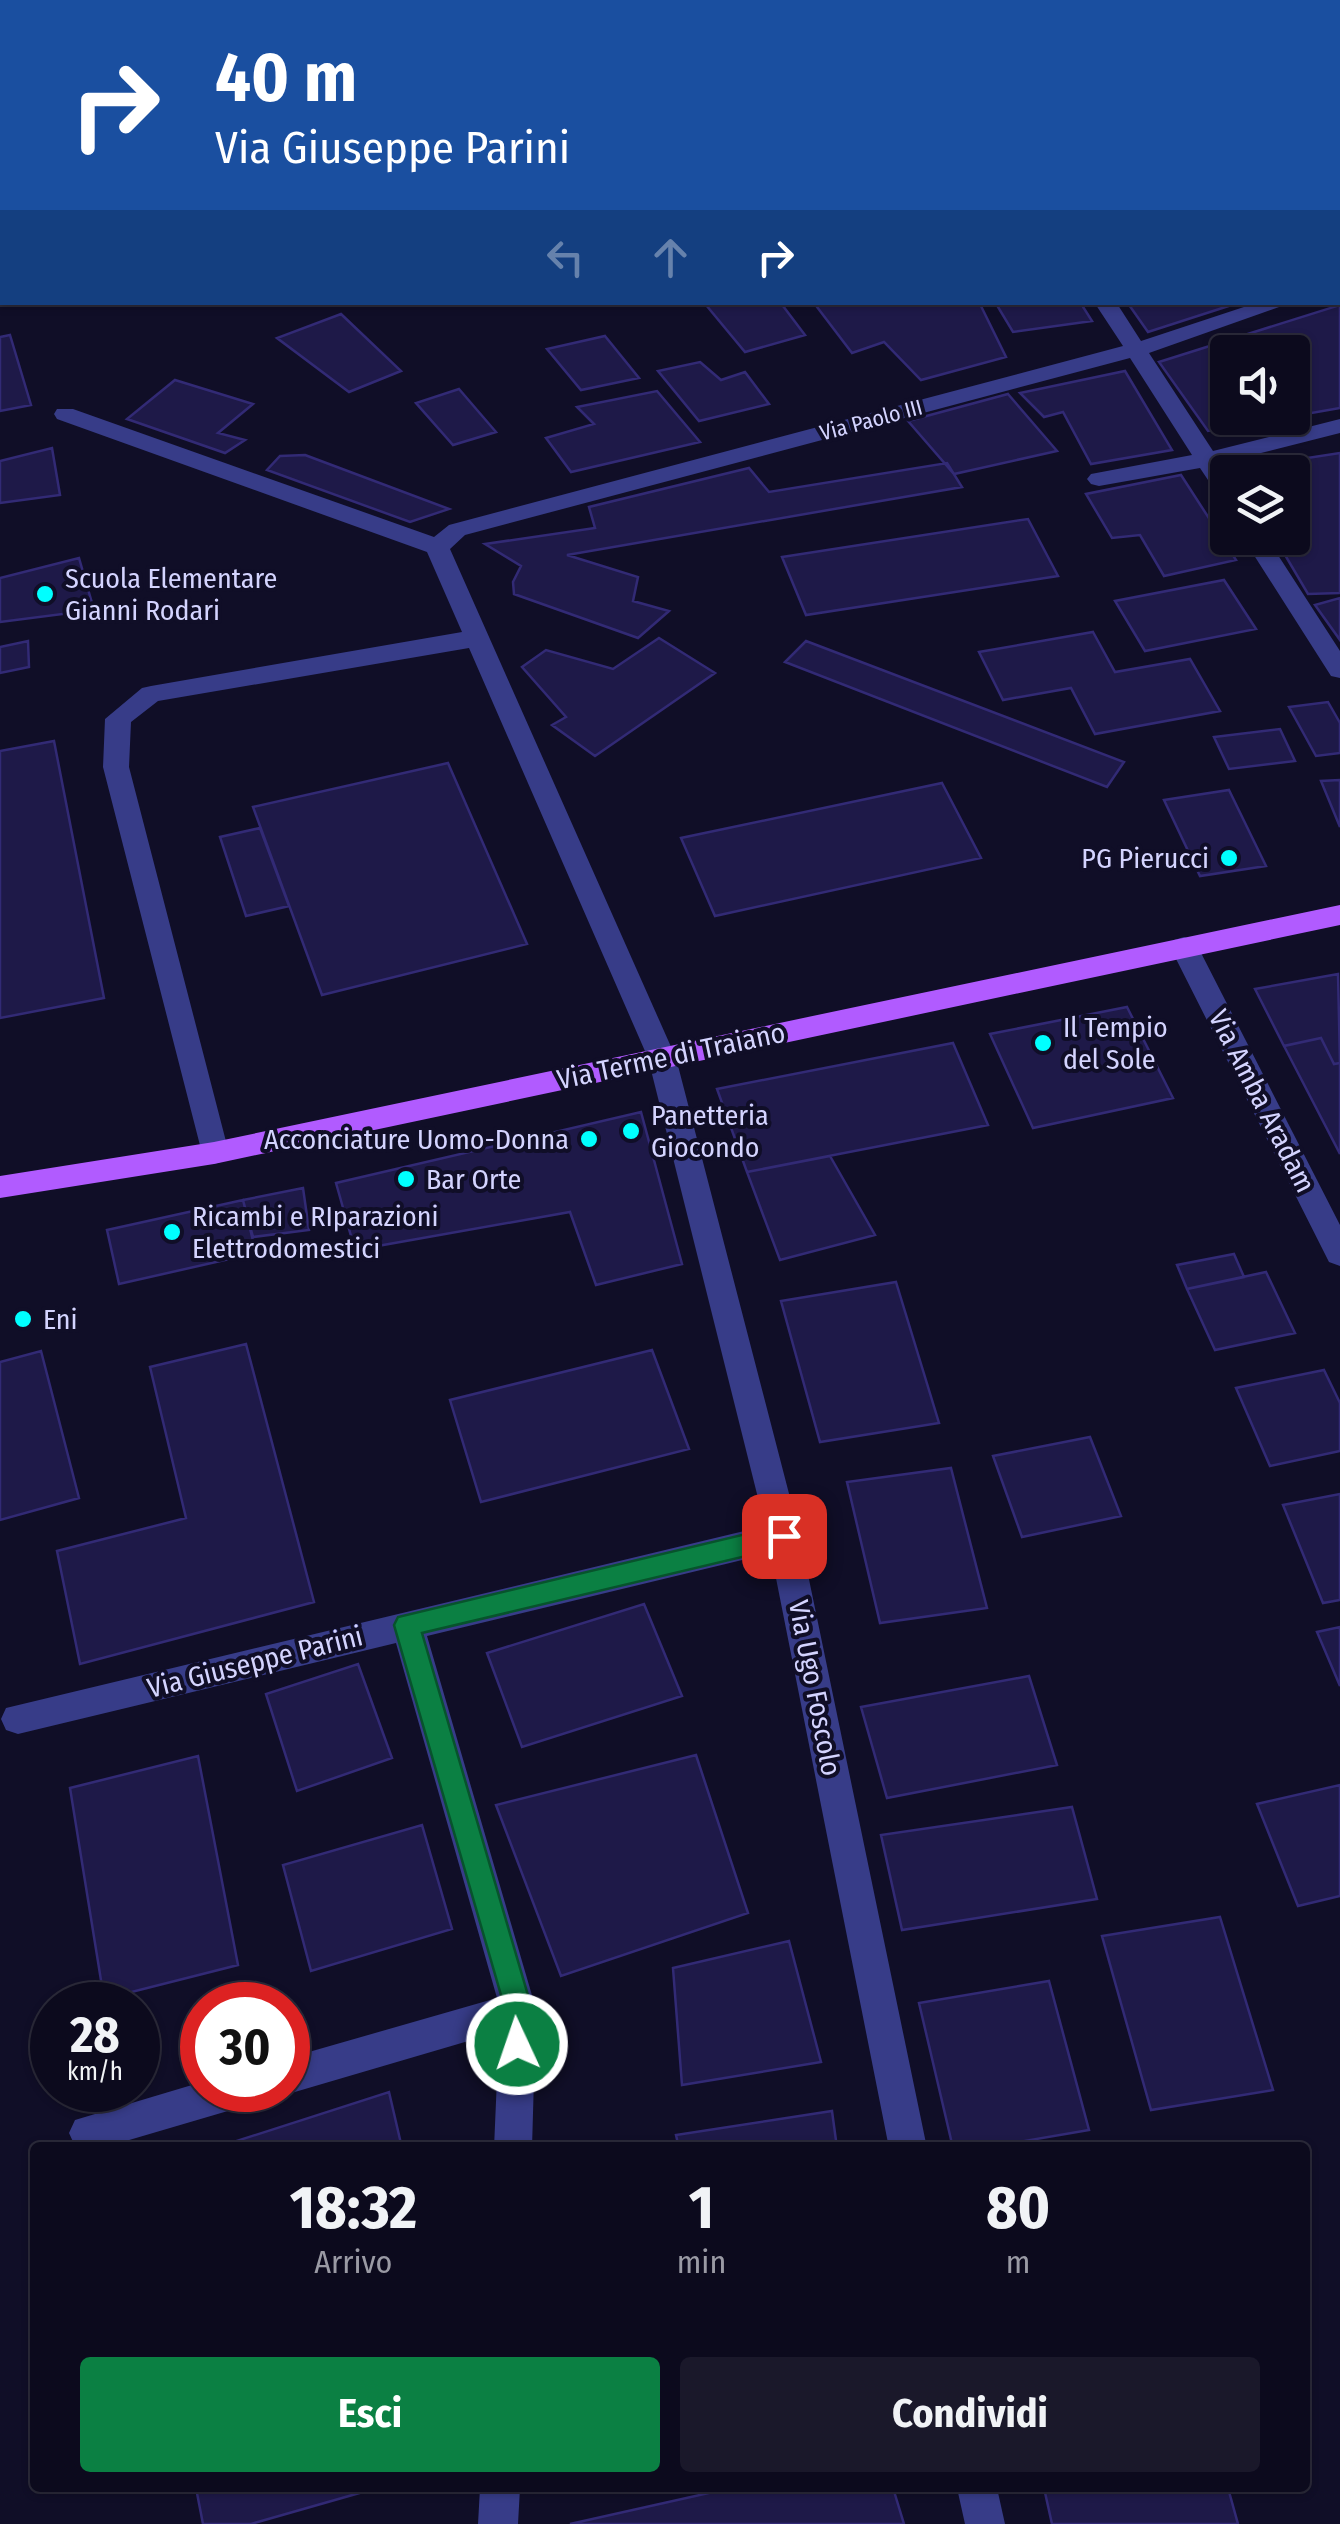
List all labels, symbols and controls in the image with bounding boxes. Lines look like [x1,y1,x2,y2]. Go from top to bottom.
text: 40 m [215,36,357,120]
icon: right [50,40,180,170]
text: Via Giuseppe Parini [215,121,570,175]
icon: left [538,230,593,285]
icon: ahead [643,230,698,285]
icon: right [748,230,803,285]
map controls [1210,335,1310,555]
button: sound [1210,335,1310,435]
street label: Via Paolo III [817,393,925,447]
button: layers [1210,455,1310,555]
place label: Scuola Elementare Gianni Rodari [65,562,277,627]
marker: Scuola Elementare Gianni Rodari [34,583,56,605]
place label: PG Pierucci [1081,842,1209,875]
marker: PG Pierucci [1218,847,1240,869]
street label: Via Amba Aradam [1202,1004,1322,1198]
place label: Il Tempio del Sole [1063,1011,1168,1076]
street label: Via Terme di Traiano [554,1016,788,1096]
marker: Il Tempio del Sole [1032,1032,1054,1054]
place label: Panetteria Giocondo [651,1099,769,1164]
marker: Panetteria Giocondo [620,1120,642,1142]
place label: Acconciature Uomo-Donna [264,1123,569,1156]
marker: Acconciature Uomo-Donna [578,1128,600,1150]
place label: Bar Orte [426,1163,521,1196]
marker: Bar Orte [395,1168,417,1190]
place label: Ricambi e RIparazioni Elettrodomestici [192,1200,438,1265]
marker: Ricambi e RIparazioni Elettrodomestici [161,1221,183,1243]
place label: Eni [43,1303,78,1336]
marker: Eni [12,1308,34,1330]
pin [742,1494,827,1579]
icon: arrive [757,1509,812,1564]
street label: Via Ugo Foscolo [782,1597,848,1779]
street label: Via Giuseppe Parini [144,1619,366,1705]
speed limit sign: 30 [180,1982,310,2112]
position arrow [465,1992,569,2096]
text: 28 [70,2005,120,2065]
text: km/h [67,2057,123,2087]
text: 18:32 [290,2172,417,2244]
text: 1 [689,2172,714,2244]
text: 80 [986,2172,1050,2244]
text: Arrivo [314,2243,392,2281]
text: min [677,2243,726,2281]
text: m [1006,2243,1030,2281]
button: Esci [80,2357,660,2472]
button: Condividi [680,2357,1260,2472]

